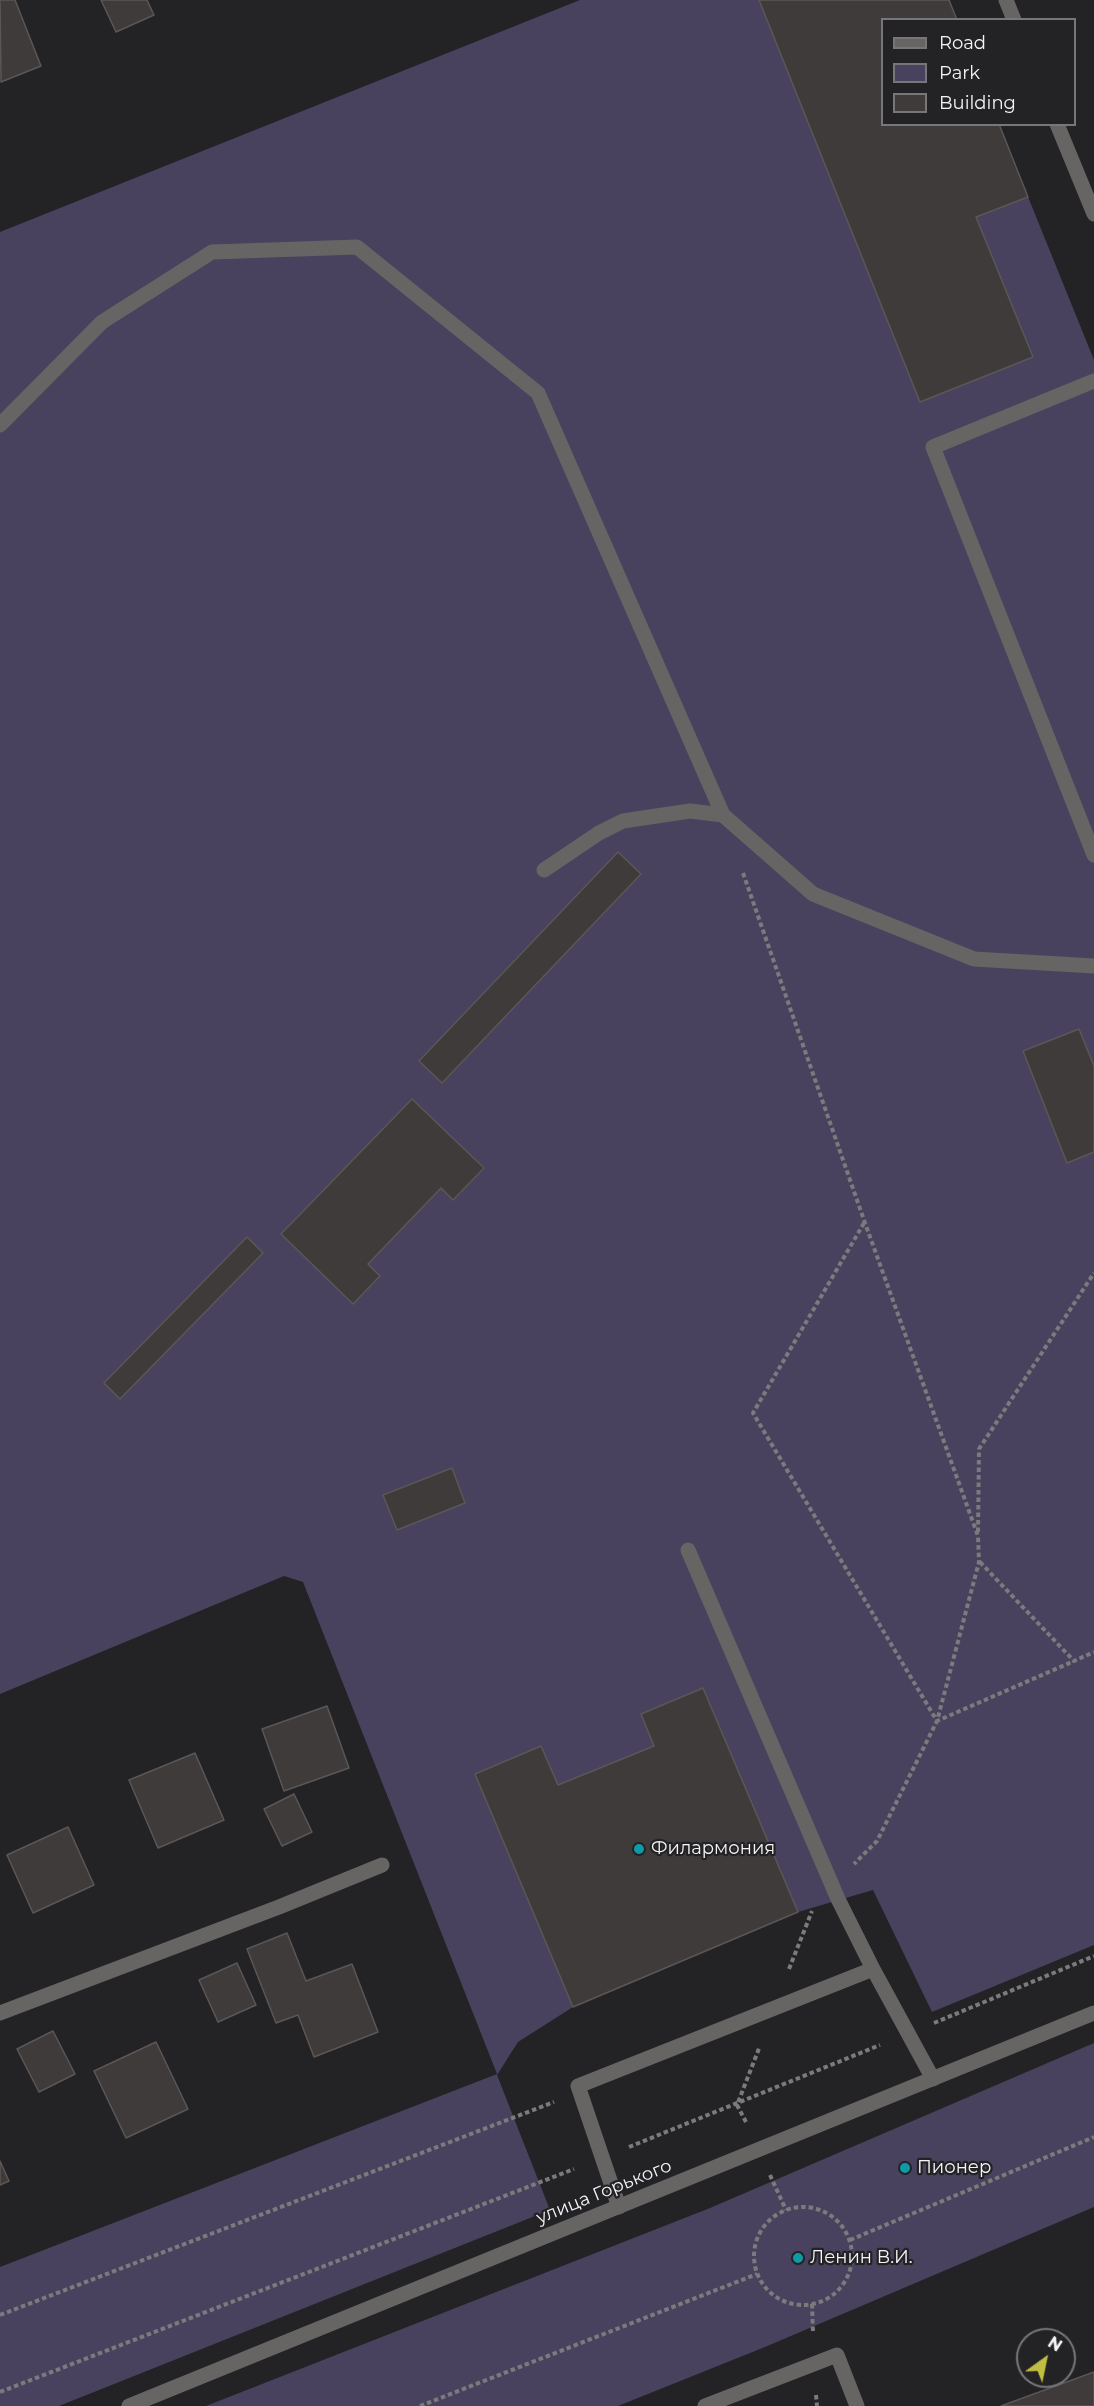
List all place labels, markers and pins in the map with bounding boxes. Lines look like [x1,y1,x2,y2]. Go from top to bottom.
place label: Филармония [651,1838,775,1860]
marker: Филармония [632,1842,646,1856]
place label: Пионер [917,2157,991,2179]
marker: Пионер [898,2161,912,2175]
place label: Ленин В.И. [810,2247,913,2269]
marker: Ленин В.И. [791,2251,805,2265]

